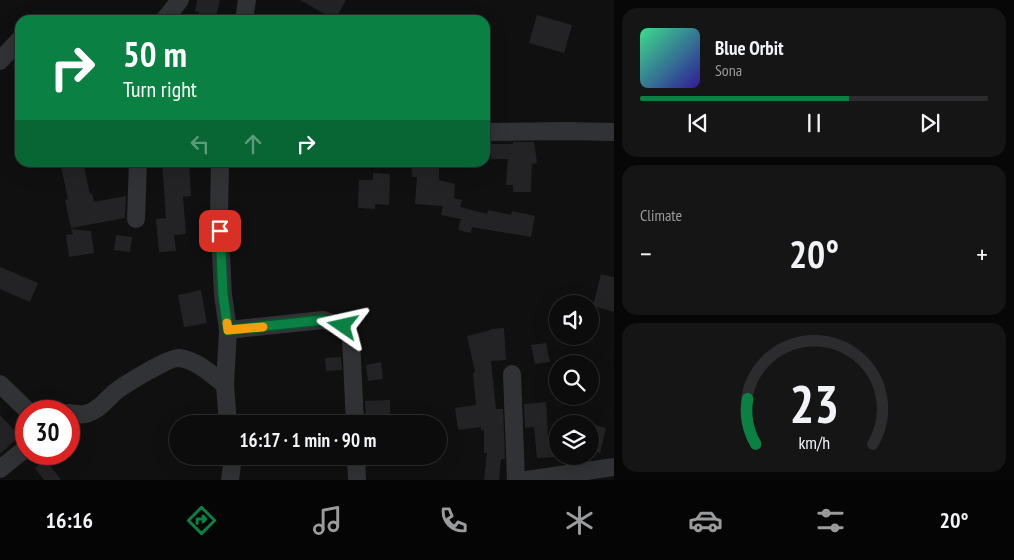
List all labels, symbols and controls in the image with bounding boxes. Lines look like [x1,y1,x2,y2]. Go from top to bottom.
text: 50 m [123,31,187,77]
icon: right [40,35,105,100]
text: Blue Orbit [715,36,784,60]
text: Sona [715,60,742,80]
text: Turn right [123,75,197,103]
icon: previous [684,109,712,137]
icon: pause [800,109,828,137]
icon: next [916,109,944,137]
icon: left [186,130,214,158]
icon: ahead [239,130,267,158]
icon: right [292,130,320,158]
text: Climate [640,205,682,225]
pin [199,210,241,252]
icon: arrive [206,217,234,245]
text: 20° [789,229,839,278]
text: − [640,235,652,272]
text: + [976,235,988,272]
map controls [549,295,599,465]
button: sound [549,295,599,345]
position arrow [316,299,368,351]
button: search [549,355,599,405]
text: 23 [789,370,839,437]
speed limit sign: 30 [15,400,80,465]
button: layers [549,415,599,465]
text: 16:17 · 1 min · 90 m [240,428,376,452]
text: km/h [798,431,830,454]
icon: directions [184,503,219,538]
icon: music [310,503,345,538]
icon: phone [436,503,471,538]
icon: climate [562,503,597,538]
icon: car [688,503,723,538]
icon: filters [813,503,848,538]
text: 16:16 [45,506,93,534]
text: 20° [939,506,968,534]

